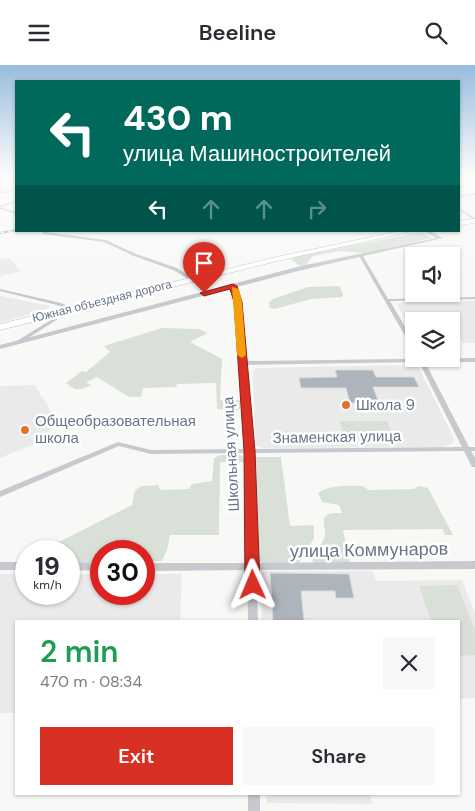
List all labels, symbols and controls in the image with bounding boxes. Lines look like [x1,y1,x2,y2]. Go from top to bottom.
text: Beeline [199,18,276,47]
icon: menu [25,19,53,47]
icon: search [422,19,450,47]
text: 430 m [123,95,233,141]
icon: left [40,100,105,165]
text: улица Машиностроителей [123,139,391,168]
icon: left [144,195,172,223]
icon: ahead [197,195,225,223]
icon: ahead [250,195,278,223]
icon: right [303,195,331,223]
pin [183,242,225,293]
map controls [405,247,460,367]
button: sound [405,247,460,302]
icon: arrive [190,249,218,277]
street label: Южная объездная дорога [31,276,174,326]
button: layers [405,312,460,367]
street label: Школьная улица [218,395,244,512]
place label: Школа 9 [356,395,415,415]
marker: Школа 9 [340,399,352,411]
place label: Общеобразовательная школа [35,411,196,448]
marker: Общеобразовательная школа [19,424,31,436]
street label: Знаменская улица [272,426,402,448]
street label: улица Коммунаров [290,537,448,563]
speed limit sign: 30 [90,540,155,605]
text: 19 [35,550,60,583]
position arrow [226,558,278,610]
text: km/h [33,577,62,593]
text: 2 min [40,632,118,671]
button: close [383,637,435,689]
text: 470 m · 08:34 [40,671,142,692]
button: Exit [40,727,233,785]
button: Share [243,727,435,785]

